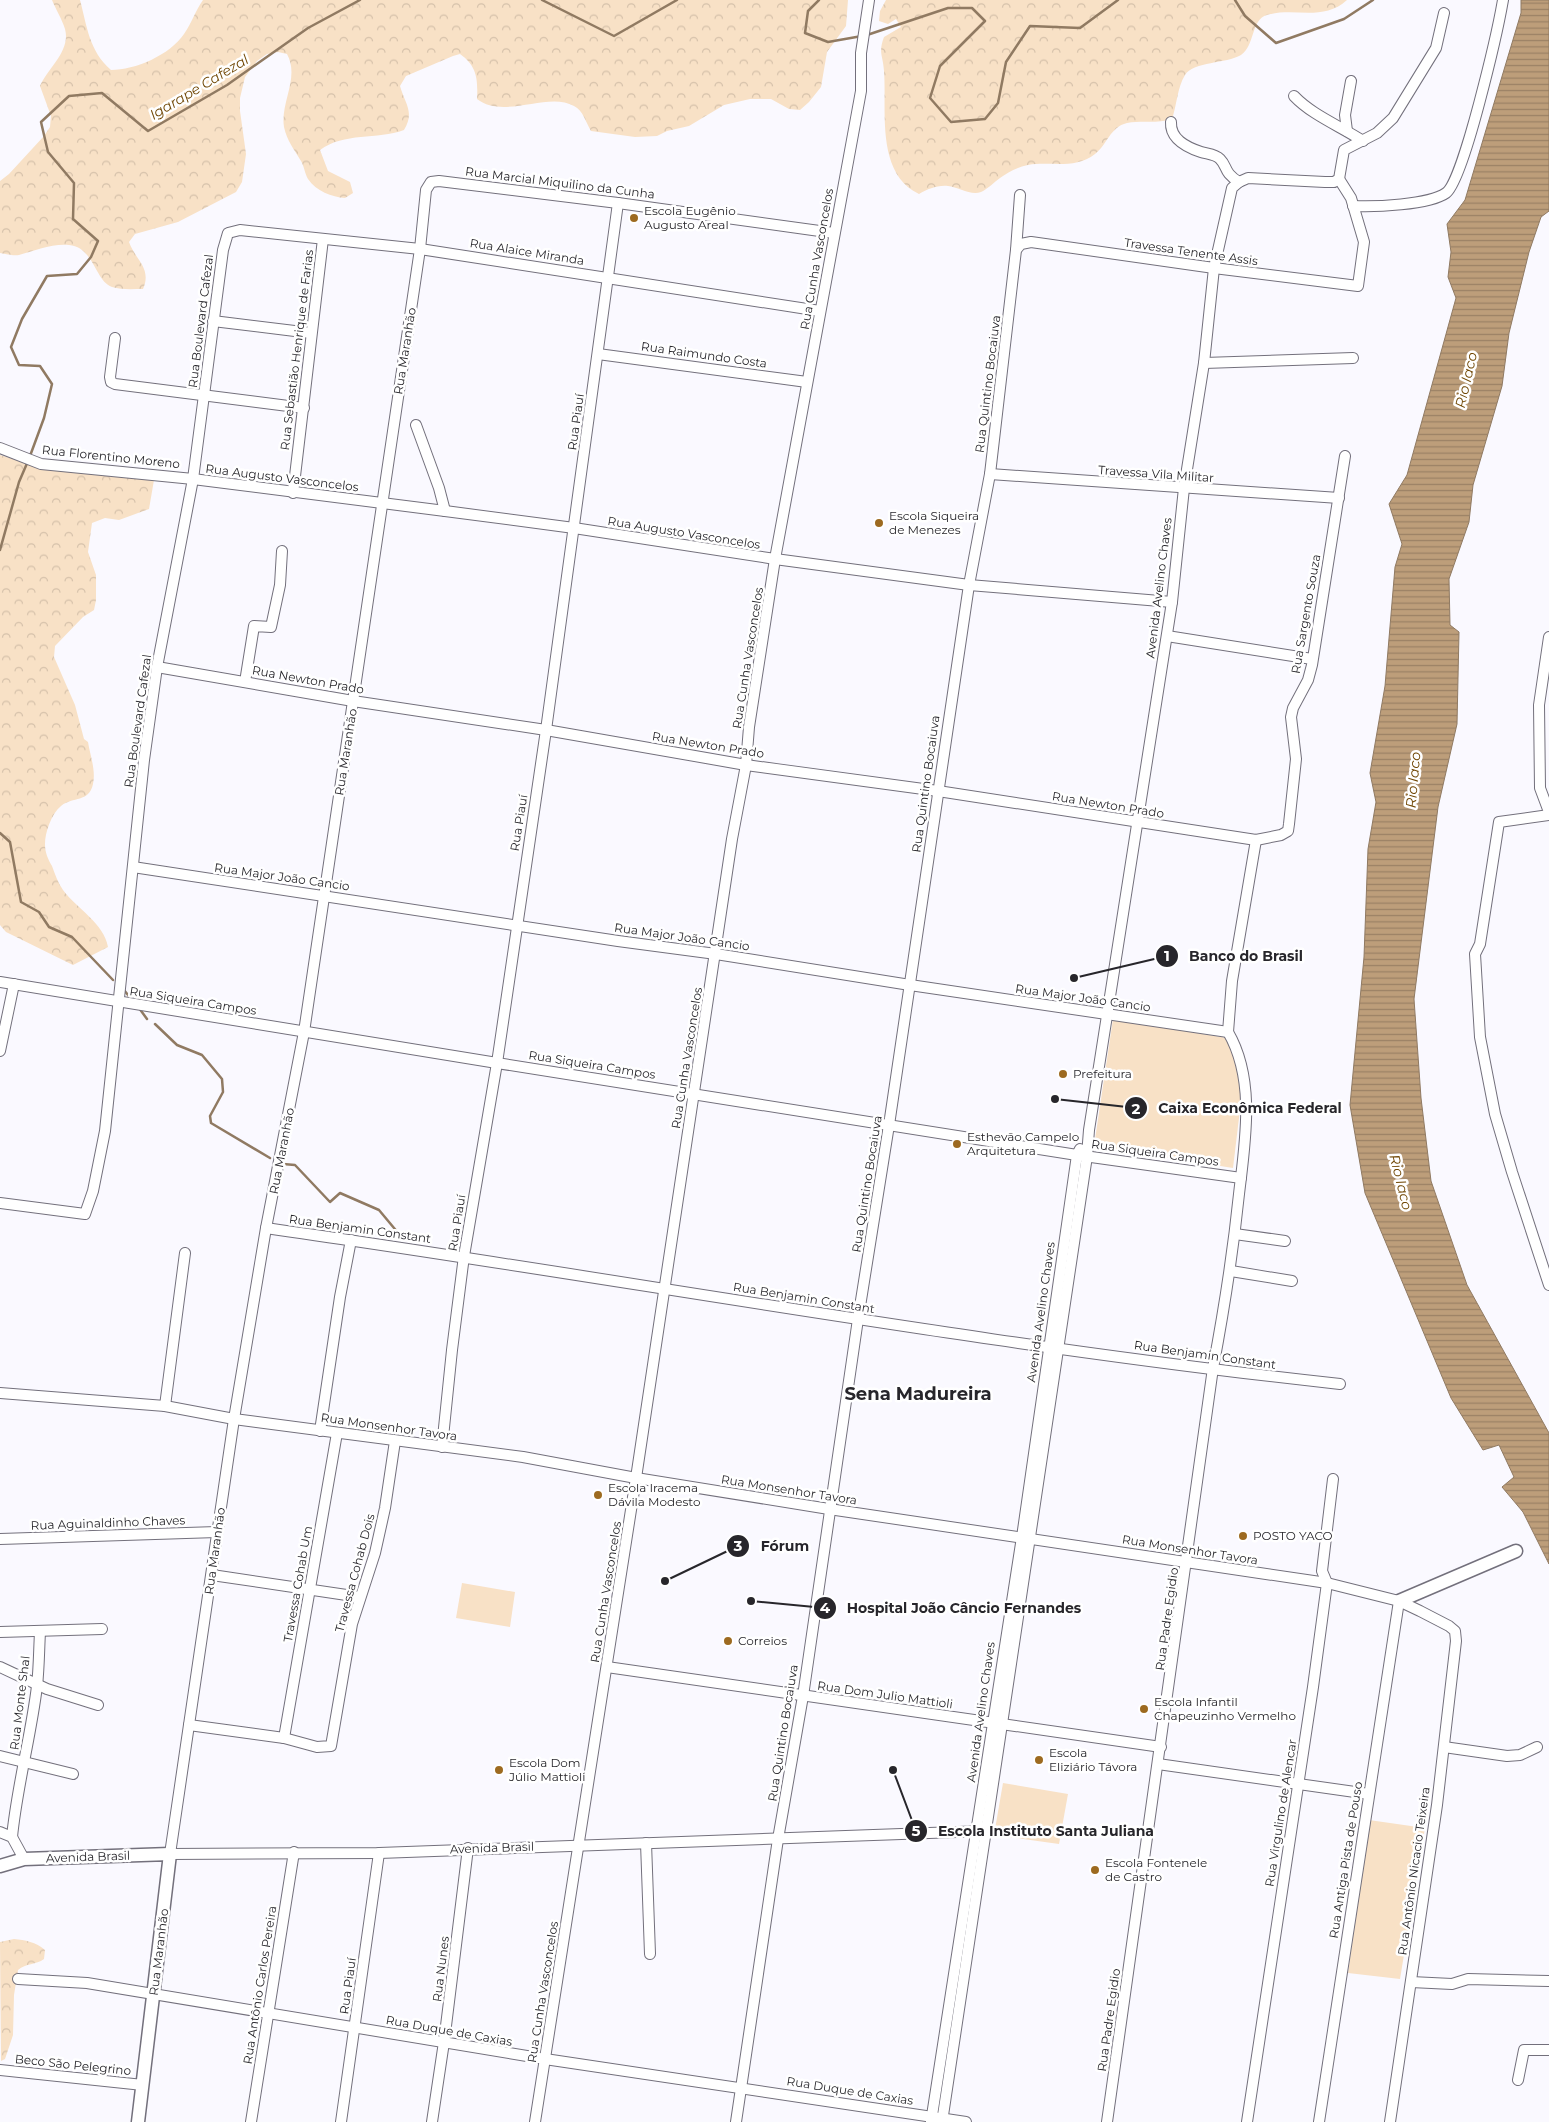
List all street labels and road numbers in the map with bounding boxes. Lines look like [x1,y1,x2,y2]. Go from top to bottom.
street label: Rua Marcial Miquilino da Cunha [464,163,656,202]
street label: Rua Cunha Vasconcelos [797,187,836,331]
street label: Rua Alaice Miranda [469,235,585,268]
street label: Travessa Tenente Assis [1123,235,1259,268]
street label: Rua Sebastião Henrique de Farias [277,249,316,451]
street label: Rua Boulevard Cafezal [185,253,216,389]
street label: Rua Maranhão [390,306,419,395]
street label: Rua Quintino Bocaiuva [972,314,1003,454]
street label: Rua Raimundo Costa [640,338,768,371]
street label: Rua Piauí [564,392,587,451]
street label: Rua Florentino Moreno [41,442,181,471]
street label: Rua Augusto Vasconcelos [205,461,360,494]
street label: Travessa Vila Militar [1098,462,1215,485]
street label: Rua Augusto Vasconcelos [607,513,762,552]
street label: Avenida Avelino Chaves [1142,517,1175,659]
street label: Rua Sargento Souza [1288,553,1323,675]
street label: Rua Cunha Vasconcelos [729,586,766,730]
street label: Rua Boulevard Cafezal [121,653,154,788]
street label: Rua Newton Prado [251,662,365,697]
street label: Rua Maranhão [331,707,360,796]
street label: Rua Quintino Bocaiuva [908,714,943,853]
street label: Rua Newton Prado [651,728,765,761]
street label: Rua Newton Prado [1051,788,1165,821]
street label: Rua Piauí [507,793,531,852]
street label: Rua Major João Cancio [213,860,351,893]
street label: Rua Major João Cancio [613,920,751,953]
street label: Rua Major João Cancio [1014,981,1152,1014]
street label: Rua Siqueira Campos [128,983,258,1018]
street label: Rua Cunha Vasconcelos [668,986,705,1130]
street label: Rua Siqueira Campos [527,1047,657,1082]
street label: Rua Maranhão [266,1106,297,1195]
street label: Rua Quintino Bocaiuva [848,1114,885,1253]
street label: Rua Siqueira Campos [1090,1136,1220,1169]
street label: Rua Piauí [445,1193,469,1252]
street label: Rua Benjamin Constant [288,1211,432,1246]
street label: Avenida Avelino Chaves [1023,1241,1058,1383]
street label: Rua Benjamin Constant [732,1279,876,1316]
street label: Rua Benjamin Constant [1133,1337,1277,1372]
street label: Rua Monsenhor Tavora [320,1410,458,1444]
street label: Rua Monsenhor Tavora [720,1471,858,1508]
street label: Rua Maranhão [201,1506,228,1595]
street label: Rua Aguinaldinho Chaves [30,1512,186,1533]
street label: Travessa Cohab Dois [331,1512,378,1634]
street label: Rua Cunha Vasconcelos [587,1520,624,1664]
street label: Travessa Cohab Um [280,1525,315,1643]
street label: Rua Monsenhor Tavora [1121,1531,1259,1568]
street label: Rua Padre Egidio [1152,1566,1181,1671]
street label: Avenida Avelino Chaves [963,1641,998,1783]
street label: Rua Monte Shal [6,1655,33,1751]
street label: Rua Quintino Bocaiuva [764,1663,801,1802]
street label: Rua Dom Julio Mattioli [816,1678,954,1711]
street label: Rua Virgulino de Alencar [1261,1738,1300,1888]
street label: Rua Antiga Pista de Pouso [1326,1780,1365,1939]
street label: Rua Antônio Nicacio Teixeira [1394,1786,1433,1956]
street label: Avenida Brasil [450,1839,534,1856]
street label: Avenida Brasil [46,1848,130,1865]
street label: Rua Antônio Carlos Pereira [240,1905,279,2065]
street label: Rua Maranhão [146,1907,171,1996]
street label: Rua Cunha Vasconcelos [524,1920,561,2064]
street label: Rua Nunes [429,1935,452,2003]
street label: Rua Piauí [336,1956,359,2015]
street label: Rua Padre Egidio [1094,1967,1123,2072]
street label: Rua Duque de Caxias [385,2012,514,2049]
street label: Beco São Pelegrino [14,2051,132,2078]
street label: Rua Duque de Caxias [786,2073,915,2108]

